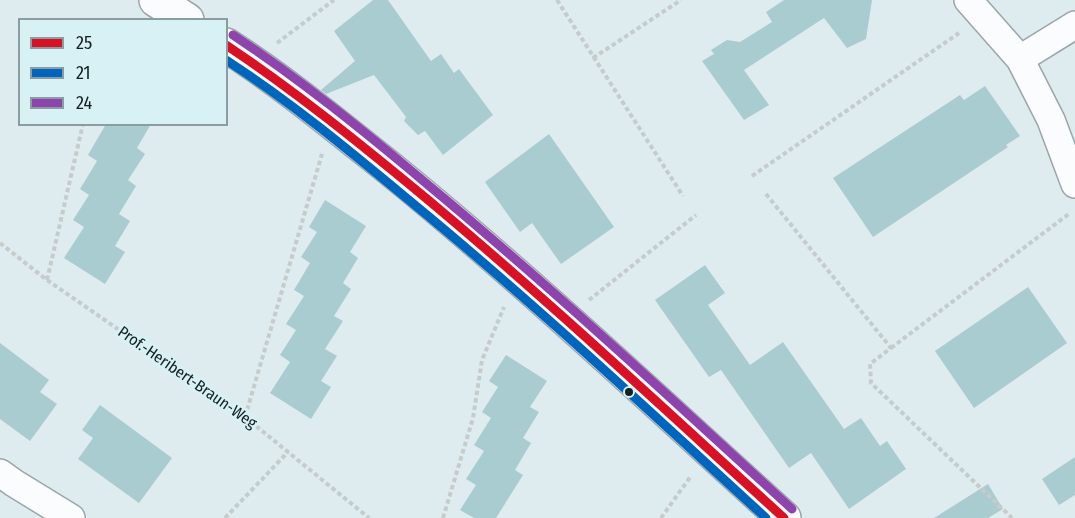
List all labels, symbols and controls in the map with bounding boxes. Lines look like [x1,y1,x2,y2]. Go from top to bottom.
legend [18,18,228,126]
text: 25 [76,32,92,54]
text: 21 [76,62,91,84]
text: 24 [76,92,92,114]
street label: Prof.-Heribert-Braun-Weg [114,323,260,433]
unlabelled marker [623,386,635,398]

